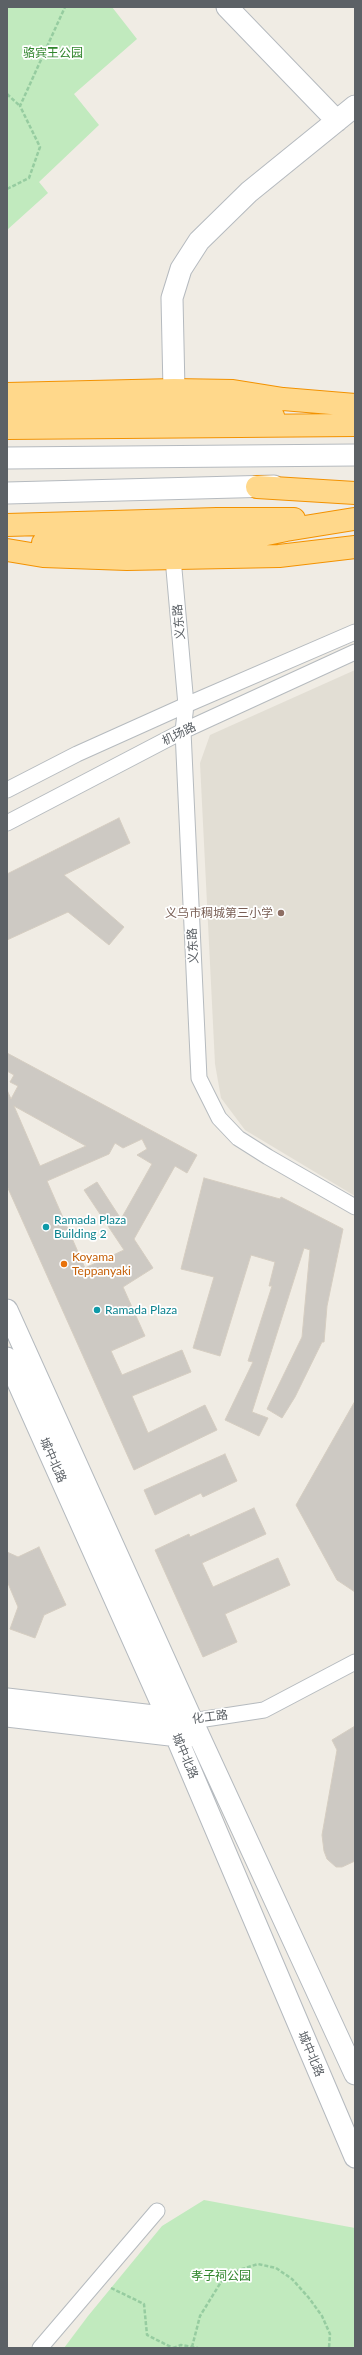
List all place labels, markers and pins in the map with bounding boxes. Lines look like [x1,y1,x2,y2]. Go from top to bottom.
place label: 义乌市稠城第三小学 [165,906,273,920]
marker: 义乌市稠城第三小学 [276,908,286,918]
place label: Ramada Plaza Building 2 [54,1213,126,1241]
marker: Ramada Plaza Building 2 [41,1222,51,1232]
place label: Koyama Teppanyaki [72,1250,131,1278]
marker: Koyama Teppanyaki [59,1259,69,1269]
place label: Ramada Plaza [105,1303,177,1317]
marker: Ramada Plaza [92,1305,102,1315]

